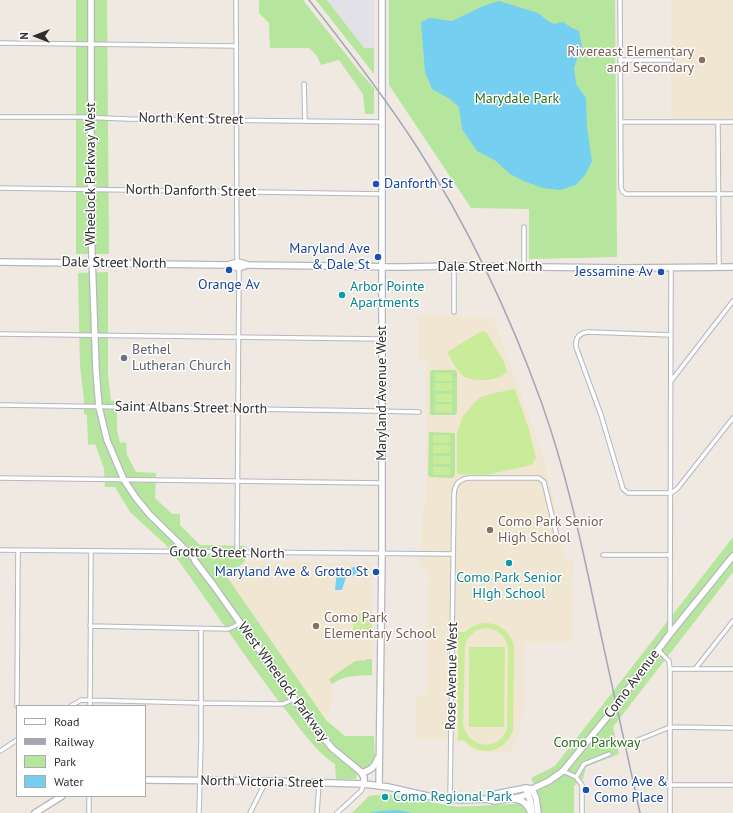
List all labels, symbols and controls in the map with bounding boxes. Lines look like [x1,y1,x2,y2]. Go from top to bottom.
north arrow [16,16,56,56]
text: N [17,32,31,40]
place label: Rivereast Elementary and Secondary [567,44,694,76]
marker: Rivereast Elementary and Secondary [697,55,707,65]
park label: Marydale Park [475,91,559,107]
street label: Wheelock Parkway West [83,102,99,246]
street label: North Kent Street [138,110,244,128]
place label: Danforth St [384,176,453,192]
marker: Danforth St [371,179,381,189]
street label: North Danforth Street [125,181,257,201]
place label: Maryland Ave & Dale St [289,241,370,274]
marker: Maryland Ave & Dale St [373,252,383,262]
street label: Dale Street North [61,254,167,272]
street label: Dale Street North [437,259,543,275]
place label: Jessamine Av [575,264,653,280]
marker: Orange Av [224,265,234,275]
marker: Jessamine Av [656,267,666,277]
place label: Orange Av [198,277,260,293]
place label: Arbor Pointe Apartments [350,279,424,312]
marker: Arbor Pointe Apartments [337,290,347,300]
street label: Maryland Avenue West [374,325,390,461]
place label: Bethel Lutheran Church [132,342,231,374]
marker: Bethel Lutheran Church [119,353,129,363]
street label: Saint Albans Street North [115,398,267,418]
place label: Como Park Senior High School [498,514,603,546]
marker: Como Park Senior High School [485,525,495,535]
street label: Grotto Street North [169,544,285,562]
marker: Como Park Senior HIgh School [504,558,514,568]
place label: Maryland Ave & Grotto St [215,564,368,580]
marker: Maryland Ave & Grotto St [371,567,381,577]
place label: Como Park Senior HIgh School [456,570,562,602]
place label: Como Park Elementary School [324,610,436,642]
street label: West Wheelock Parkway [234,619,332,745]
marker: Como Park Elementary School [311,621,321,631]
street label: Rose Avenue West [443,622,461,730]
street label: Como Avenue [601,646,663,722]
legend [16,705,146,797]
text: Road [54,714,79,729]
text: Railway [54,734,94,749]
park label: Como Parkway [553,735,641,751]
text: Park [54,754,76,769]
street label: North Victoria Street [200,773,324,791]
text: Water [54,774,84,789]
place label: Como Ave & Como Place [594,774,668,806]
marker: Como Ave & Como Place [581,785,591,795]
place label: Como Regional Park [393,789,512,805]
marker: Como Regional Park [380,792,390,802]

